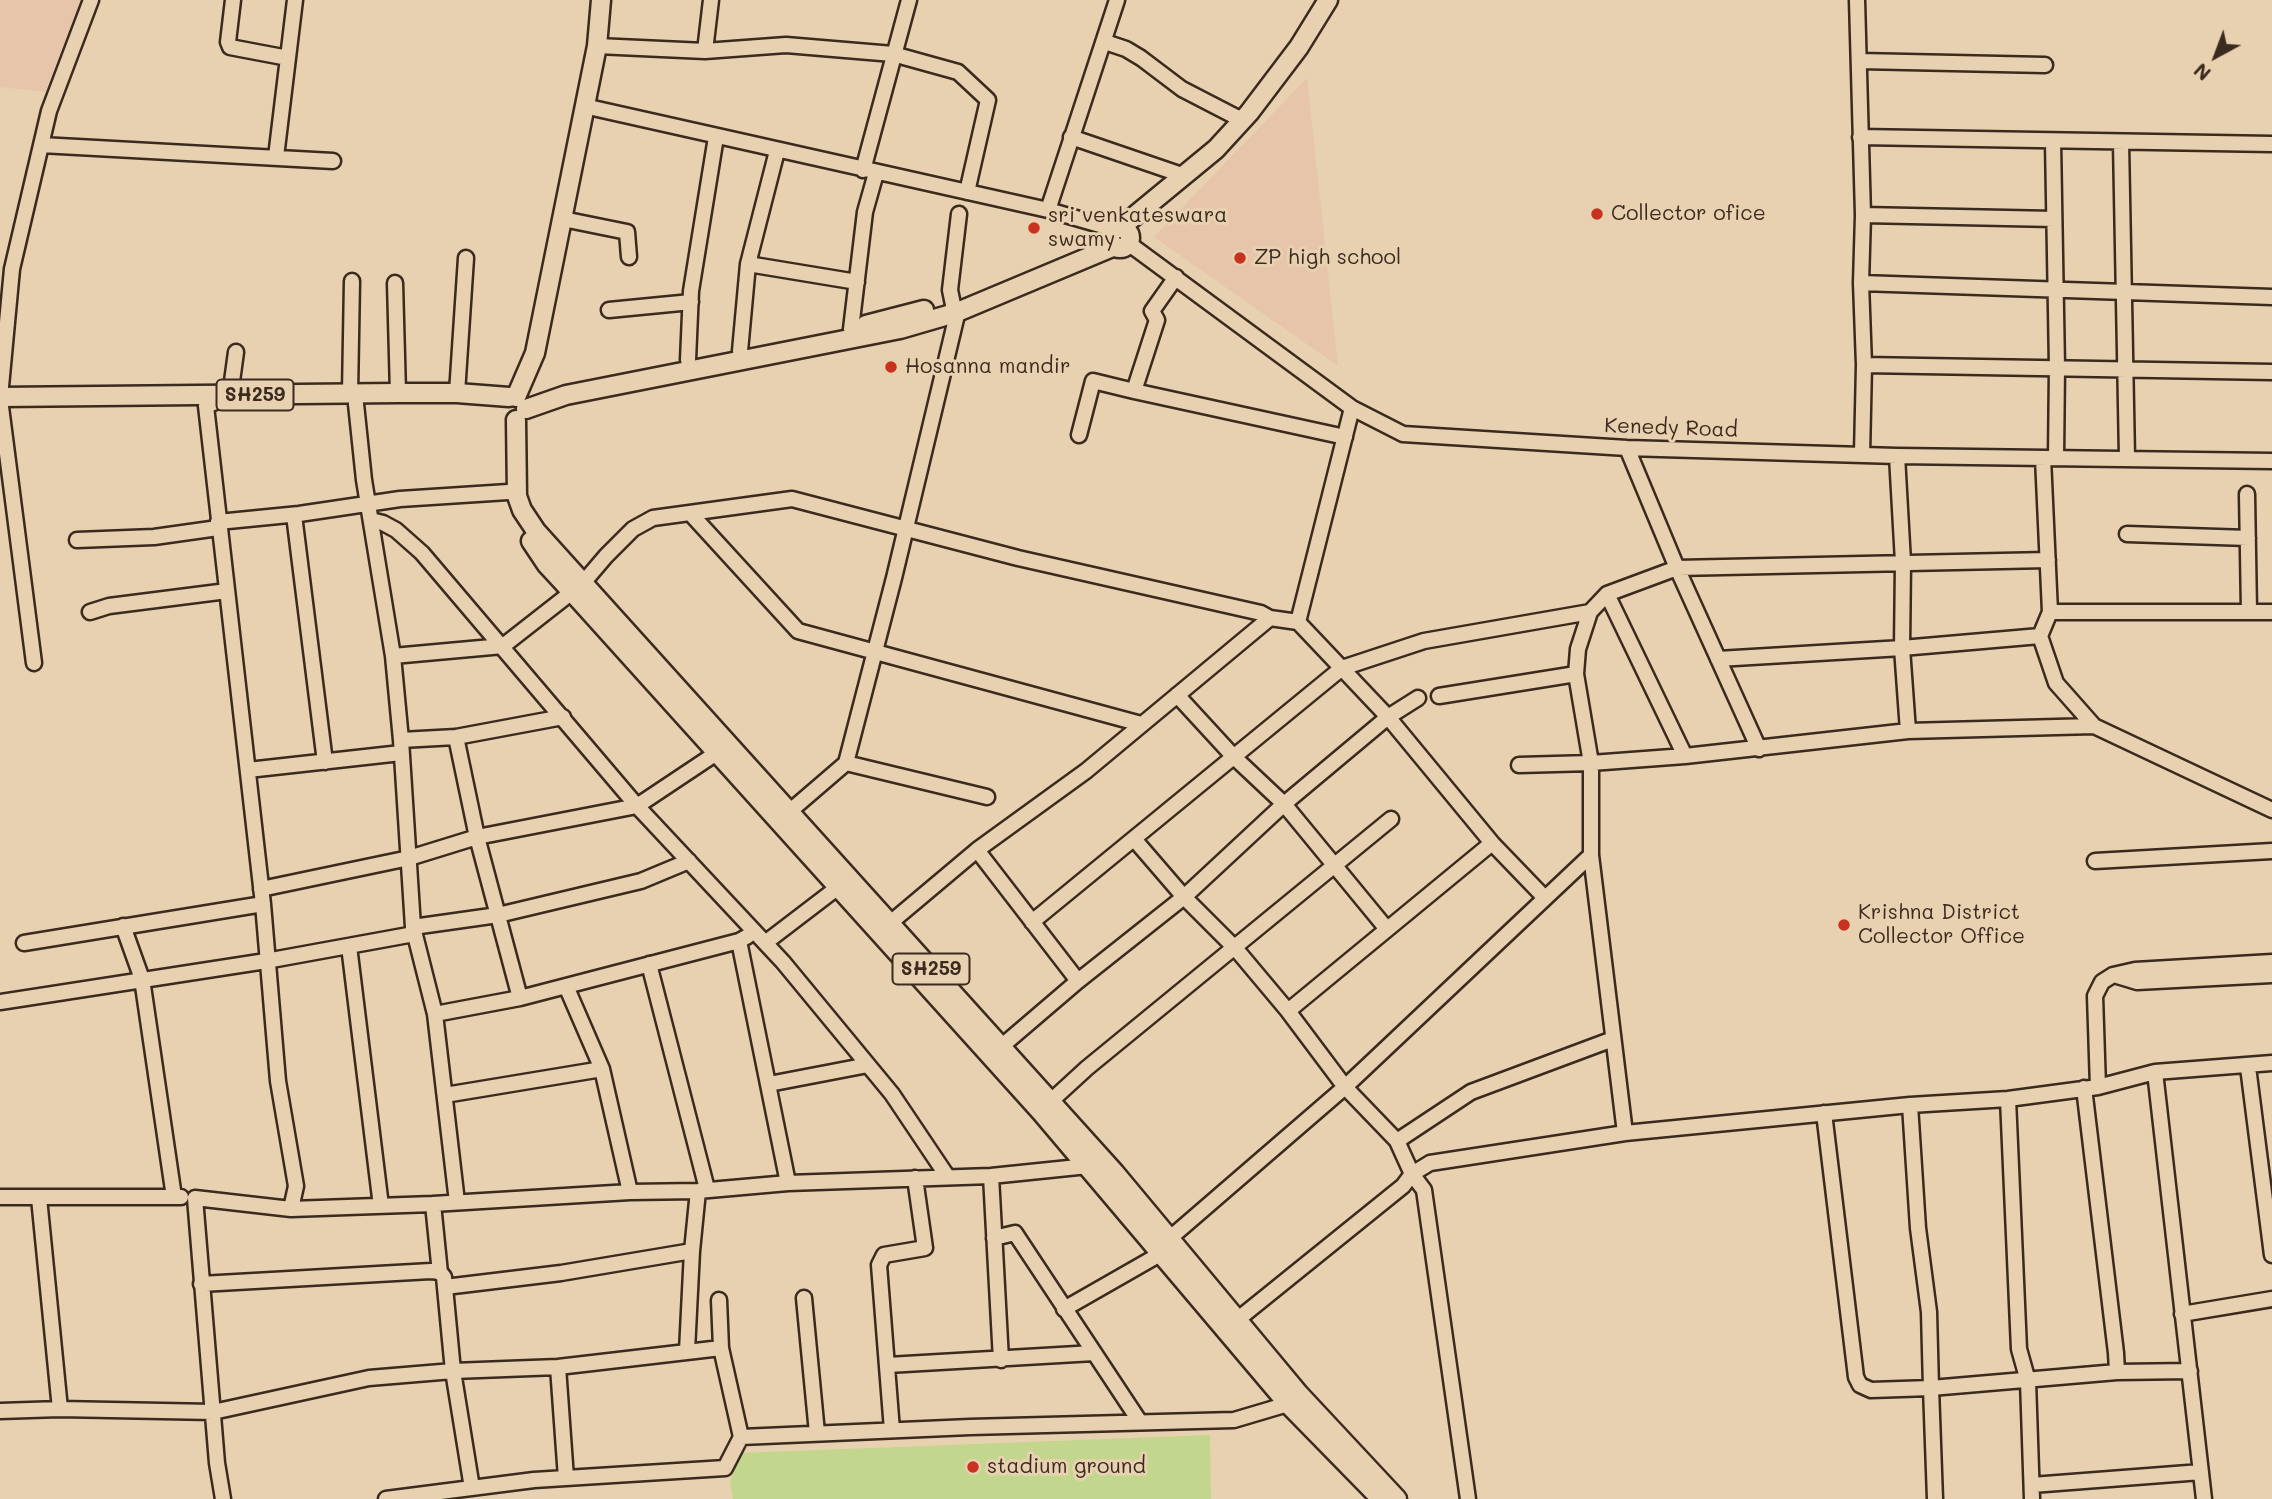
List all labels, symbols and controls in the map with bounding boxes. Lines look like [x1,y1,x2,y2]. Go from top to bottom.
north arrow [2181,21,2251,91]
text: N [2188,58,2216,86]
place label: Collector ofice [1611,201,1766,227]
place label: sri venkateswara swamy [1048,203,1227,253]
marker: Collector ofice [1589,206,1605,222]
marker: sri venkateswara swamy [1026,220,1042,236]
place label: ZP high school [1254,245,1401,271]
marker: ZP high school [1232,250,1248,266]
place label: Hosanna mandir [905,354,1071,380]
marker: Hosanna mandir [883,359,899,375]
road number: SH259 [216,380,294,410]
street label: Kenedy Road [1604,413,1738,443]
place label: Krishna District Collector Office [1858,900,2025,950]
marker: Krishna District Collector Office [1836,917,1852,933]
road number: SH259 [892,953,970,984]
place label: stadium ground [987,1454,1146,1480]
marker: stadium ground [965,1459,981,1475]

